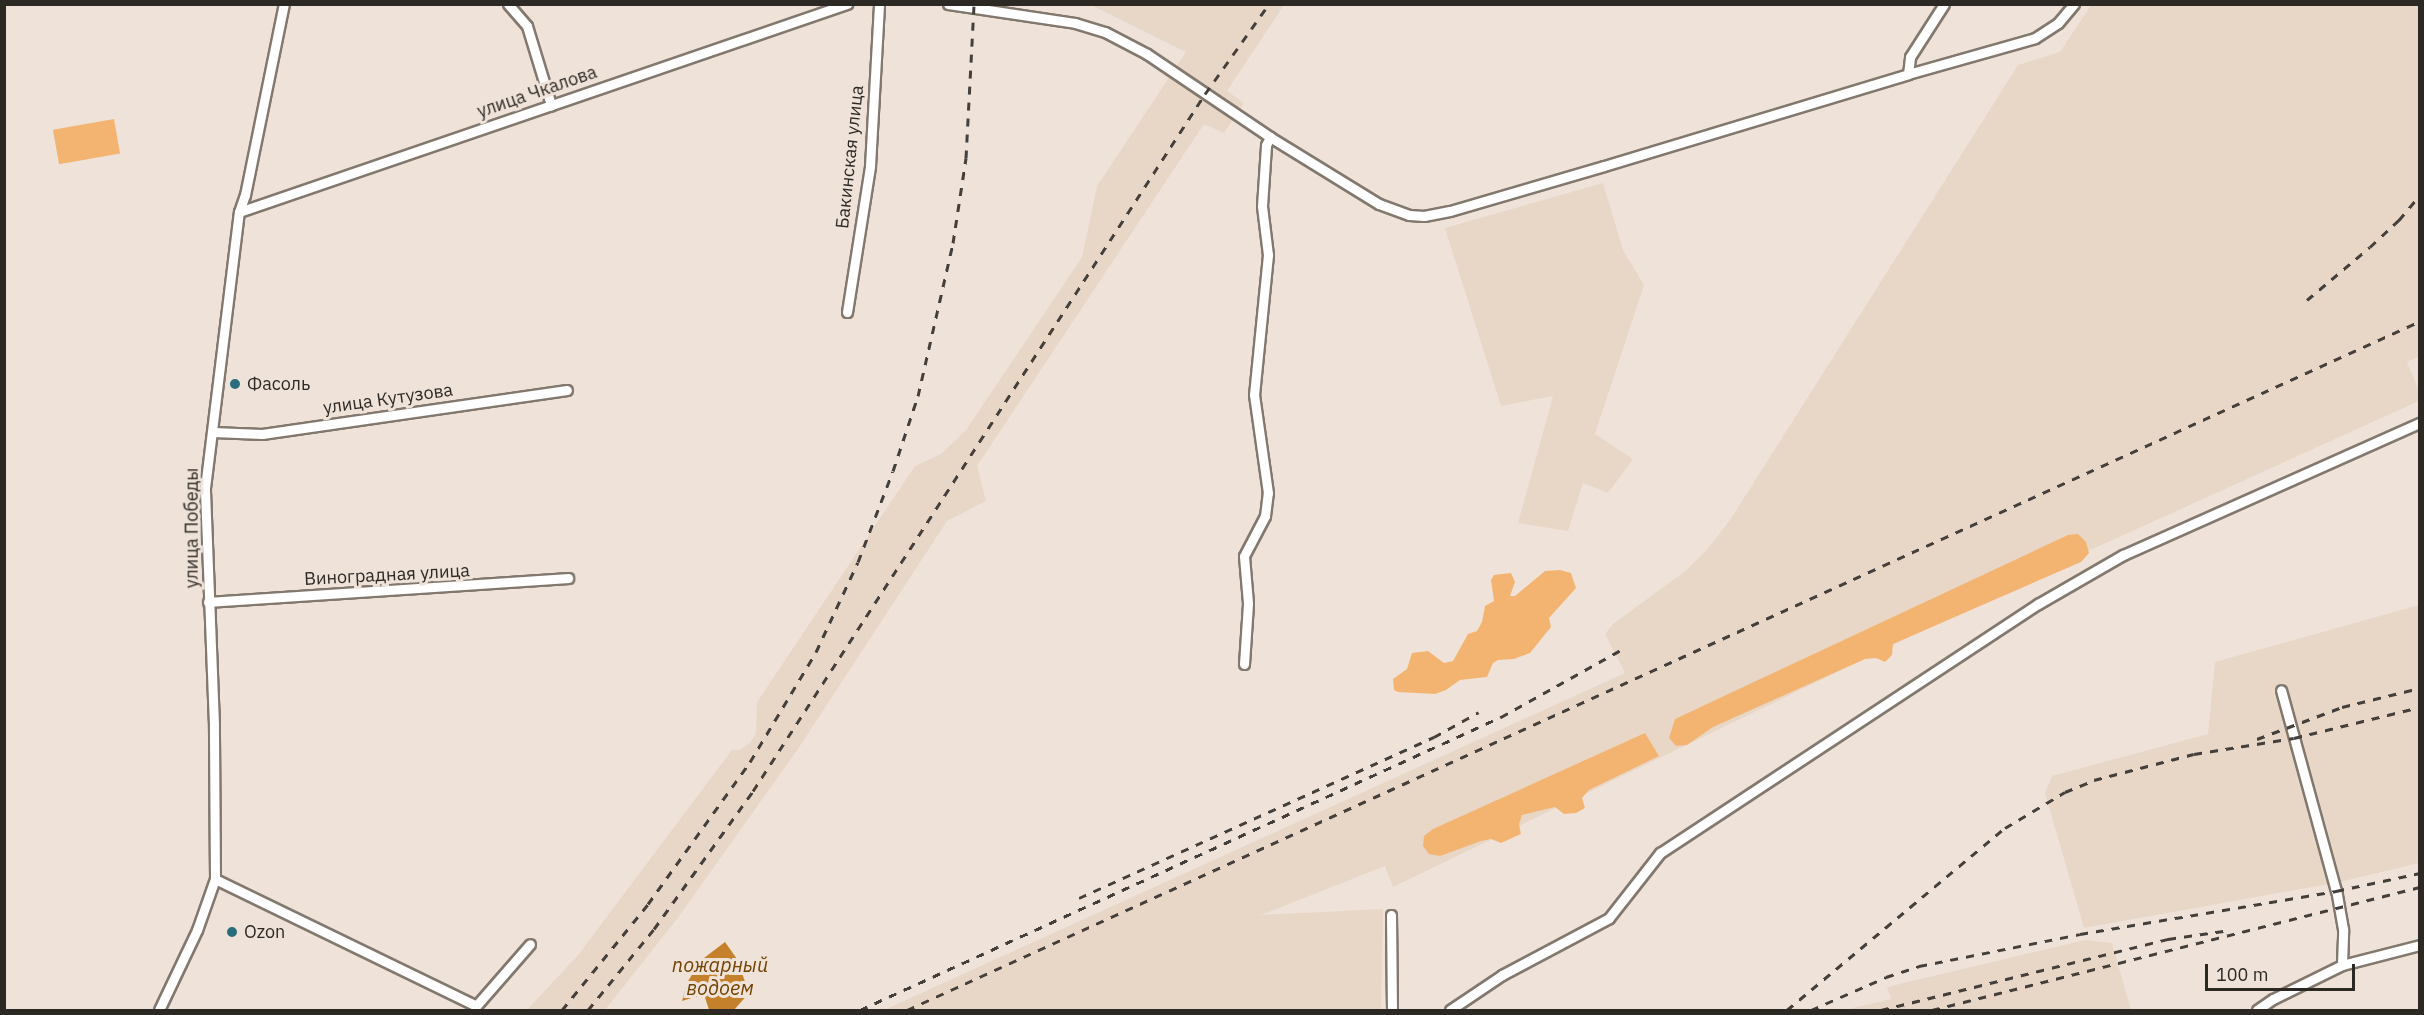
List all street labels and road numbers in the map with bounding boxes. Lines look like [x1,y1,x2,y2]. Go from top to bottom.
street label: улица Чкалова [474,61,600,123]
street label: Бакинская улица [832,84,868,230]
street label: улица Кутузова [322,379,454,419]
street label: улица Победы [181,468,203,588]
street label: Виноградная улица [304,560,470,590]

